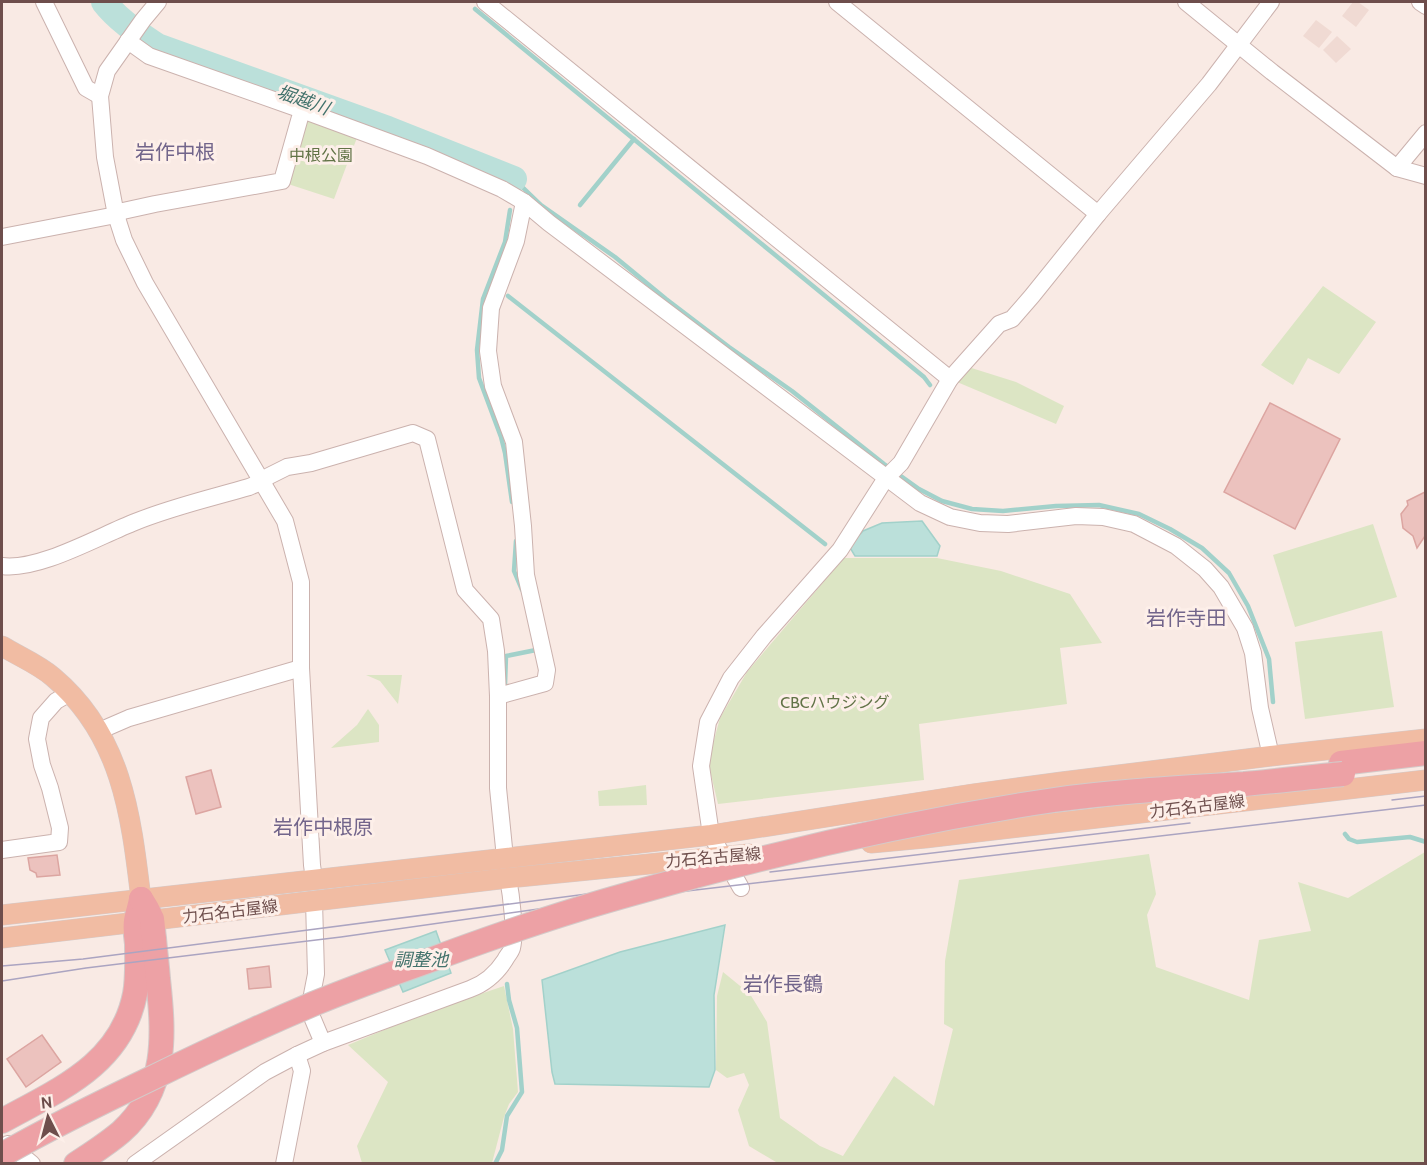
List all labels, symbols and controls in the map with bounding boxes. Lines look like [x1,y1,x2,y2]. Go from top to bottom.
water label: 堀越川 [274,80,334,120]
district label: 岩作中根 [135,140,215,164]
park label: 中根公園 [289,146,353,165]
district label: 岩作寺田 [1146,606,1226,630]
park label: CBCハウジング [780,693,890,712]
street label: 力石名古屋線 [1148,791,1246,822]
district label: 岩作中根原 [273,815,373,839]
street label: 力石名古屋線 [664,844,762,871]
street label: 力石名古屋線 [181,896,279,927]
water label: 調整池 [394,949,450,971]
district label: 岩作長鶴 [743,972,823,996]
north arrow [18,1087,78,1147]
text: N [40,1093,53,1113]

